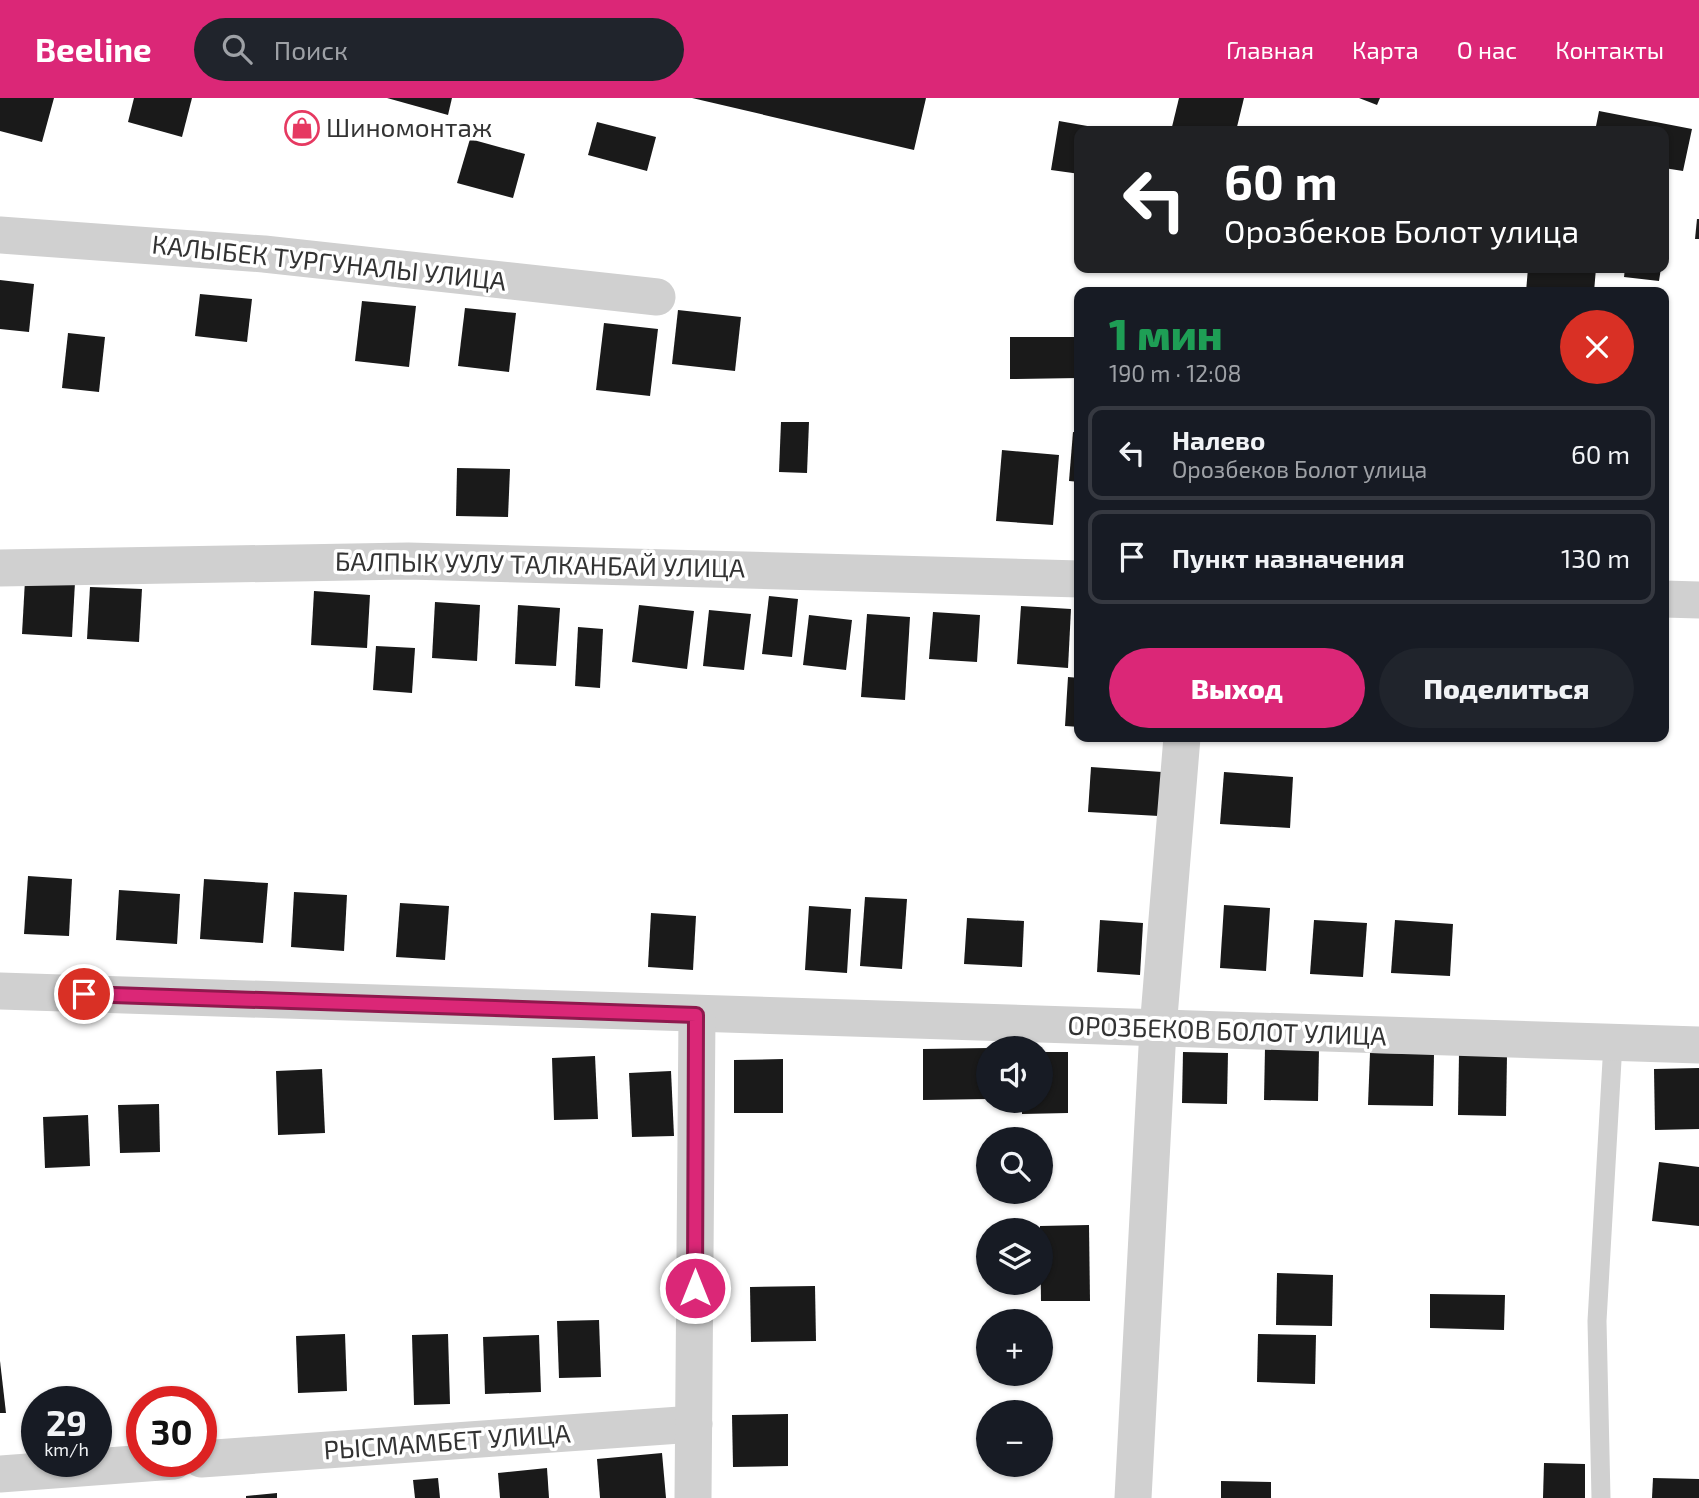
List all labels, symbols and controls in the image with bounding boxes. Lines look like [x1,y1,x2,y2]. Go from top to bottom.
search box [194,18,684,81]
text: Beeline [35,29,152,69]
icon: search [218,30,256,68]
text: Поиск [274,34,348,65]
text: Главная [1226,35,1314,64]
text: Карта [1352,35,1419,64]
text: О нас [1457,35,1517,64]
text: Контакты [1555,35,1664,64]
shop icon: Шиномонтаж [283,109,321,147]
place label: Шиномонтаж [326,111,492,142]
text: 60 m [1224,151,1338,210]
icon: left [1109,154,1200,245]
text: Орозбеков Болот улица [1224,211,1579,249]
street label: КАЛЫБЕК ТУРГУНАЛЫ УЛИЦА [150,227,508,296]
text: 1 мин [1109,308,1223,358]
button: close [1560,310,1634,384]
text: 190 m · 12:08 [1109,359,1241,387]
text: Налево [1172,424,1265,455]
icon: left [1113,434,1151,472]
text: 60 m [1571,438,1630,469]
text: Орозбеков Болот улица [1172,455,1427,483]
icon: arrive [1113,538,1151,576]
text: Пункт назначения [1172,542,1405,573]
text: 130 m [1561,542,1630,573]
street label: БАЛПЫК УУЛУ ТАЛКАНБАЙ УЛИЦА [335,544,745,583]
button: Выход [1109,648,1365,728]
button: Поделиться [1379,648,1634,728]
pin [54,964,114,1024]
icon: arrive [65,975,103,1013]
street label: ОРОЗБЕКОВ БОЛОТ УЛИЦА [1067,1008,1387,1051]
map controls [976,1036,1053,1477]
button: sound [976,1036,1053,1113]
button: search [976,1127,1053,1204]
button: layers [976,1218,1053,1295]
position arrow [658,1251,732,1325]
button: + [976,1309,1053,1386]
speed limit sign: 30 [126,1386,217,1477]
button: − [976,1400,1053,1477]
text: 29 [46,1401,87,1443]
street label: РЫСМАМБЕТ УЛИЦА [322,1416,571,1465]
text: km/h [44,1438,89,1460]

